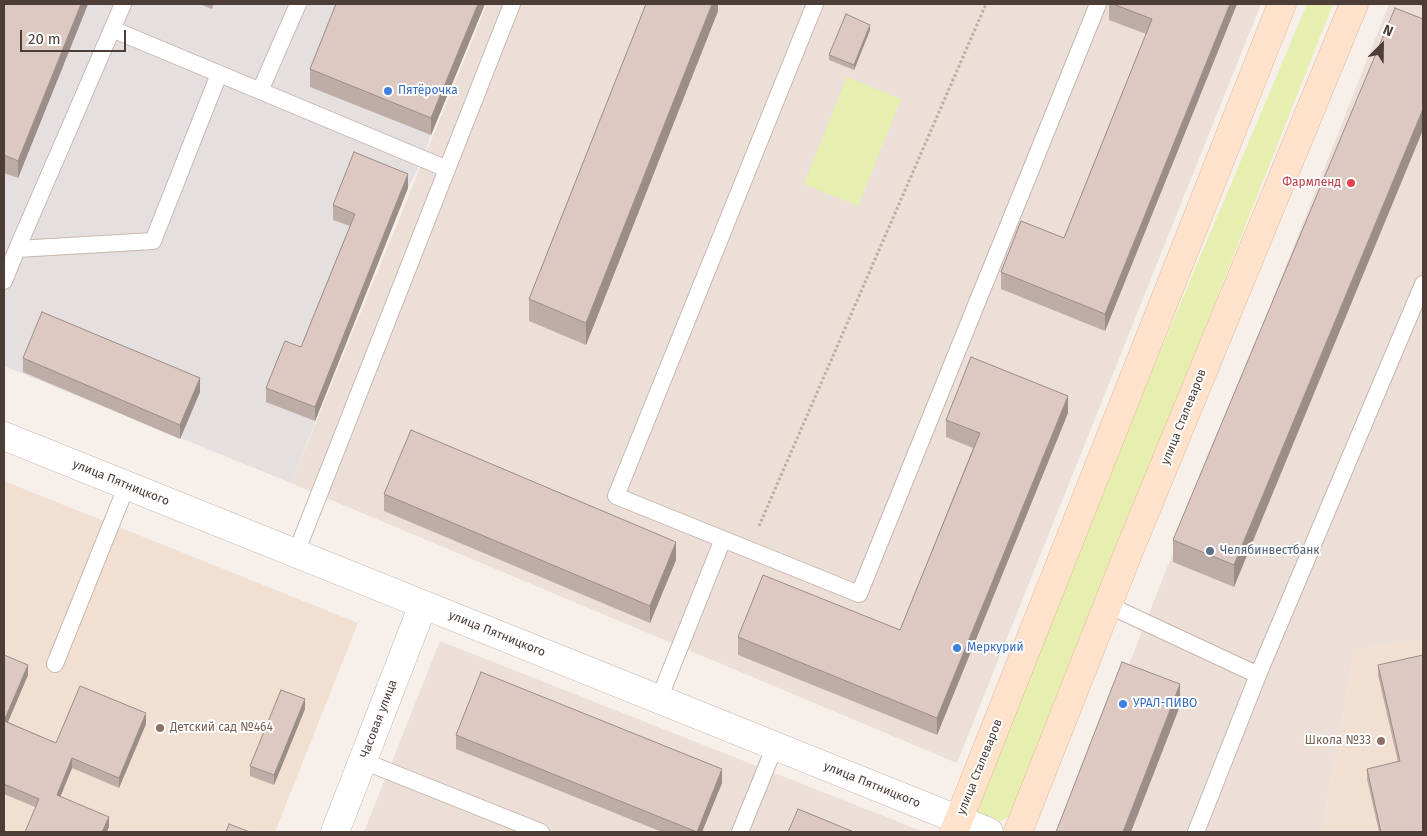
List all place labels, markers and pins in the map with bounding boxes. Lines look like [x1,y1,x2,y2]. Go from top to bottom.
place label: Пятёрочка [398,84,458,98]
marker: Пятёрочка [382,85,394,97]
place label: Фармленд [1282,176,1341,190]
marker: Фармленд [1345,177,1357,189]
place label: Челябинвестбанк [1220,544,1320,558]
marker: Челябинвестбанк [1204,545,1216,557]
place label: Меркурий [967,641,1024,655]
marker: Меркурий [951,642,963,654]
place label: УРАЛ-ПИВО [1133,697,1197,711]
marker: УРАЛ-ПИВО [1117,698,1129,710]
place label: Детский сад №464 [170,721,273,735]
marker: Детский сад №464 [154,722,166,734]
place label: Школа №33 [1305,734,1371,748]
marker: Школа №33 [1375,735,1387,747]

